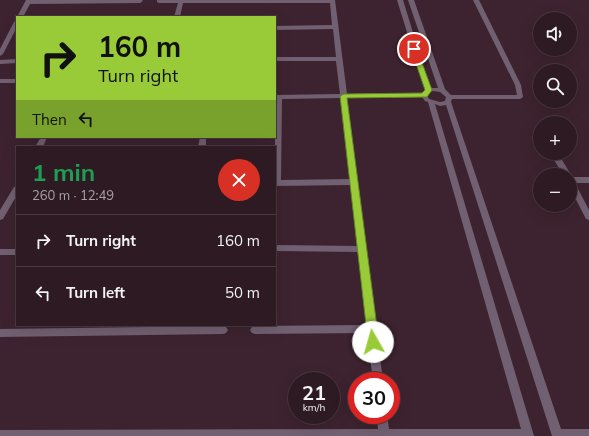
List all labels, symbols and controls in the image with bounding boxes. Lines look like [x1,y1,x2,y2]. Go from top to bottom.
map controls [533,12,577,212]
button: sound [533,12,577,56]
text: 160 m [98,29,181,64]
icon: right [32,32,84,84]
pin [397,32,431,66]
icon: arrive [403,38,425,60]
text: Turn right [98,64,178,87]
button: search [533,64,577,108]
icon: left [75,108,97,130]
text: Then [32,110,67,129]
button: + [533,116,577,160]
text: 1 min [32,157,95,187]
button: close [218,159,260,201]
button: − [533,168,577,212]
text: 260 m · 12:49 [32,187,114,203]
icon: right [32,230,54,252]
text: Turn right [66,231,136,250]
text: 160 m [216,231,260,250]
icon: left [32,282,54,304]
text: Turn left [66,283,125,302]
text: 50 m [225,283,260,302]
position arrow [352,321,394,363]
speed limit sign: 30 [348,372,400,424]
text: 21 [302,380,326,405]
text: km/h [303,401,325,414]

